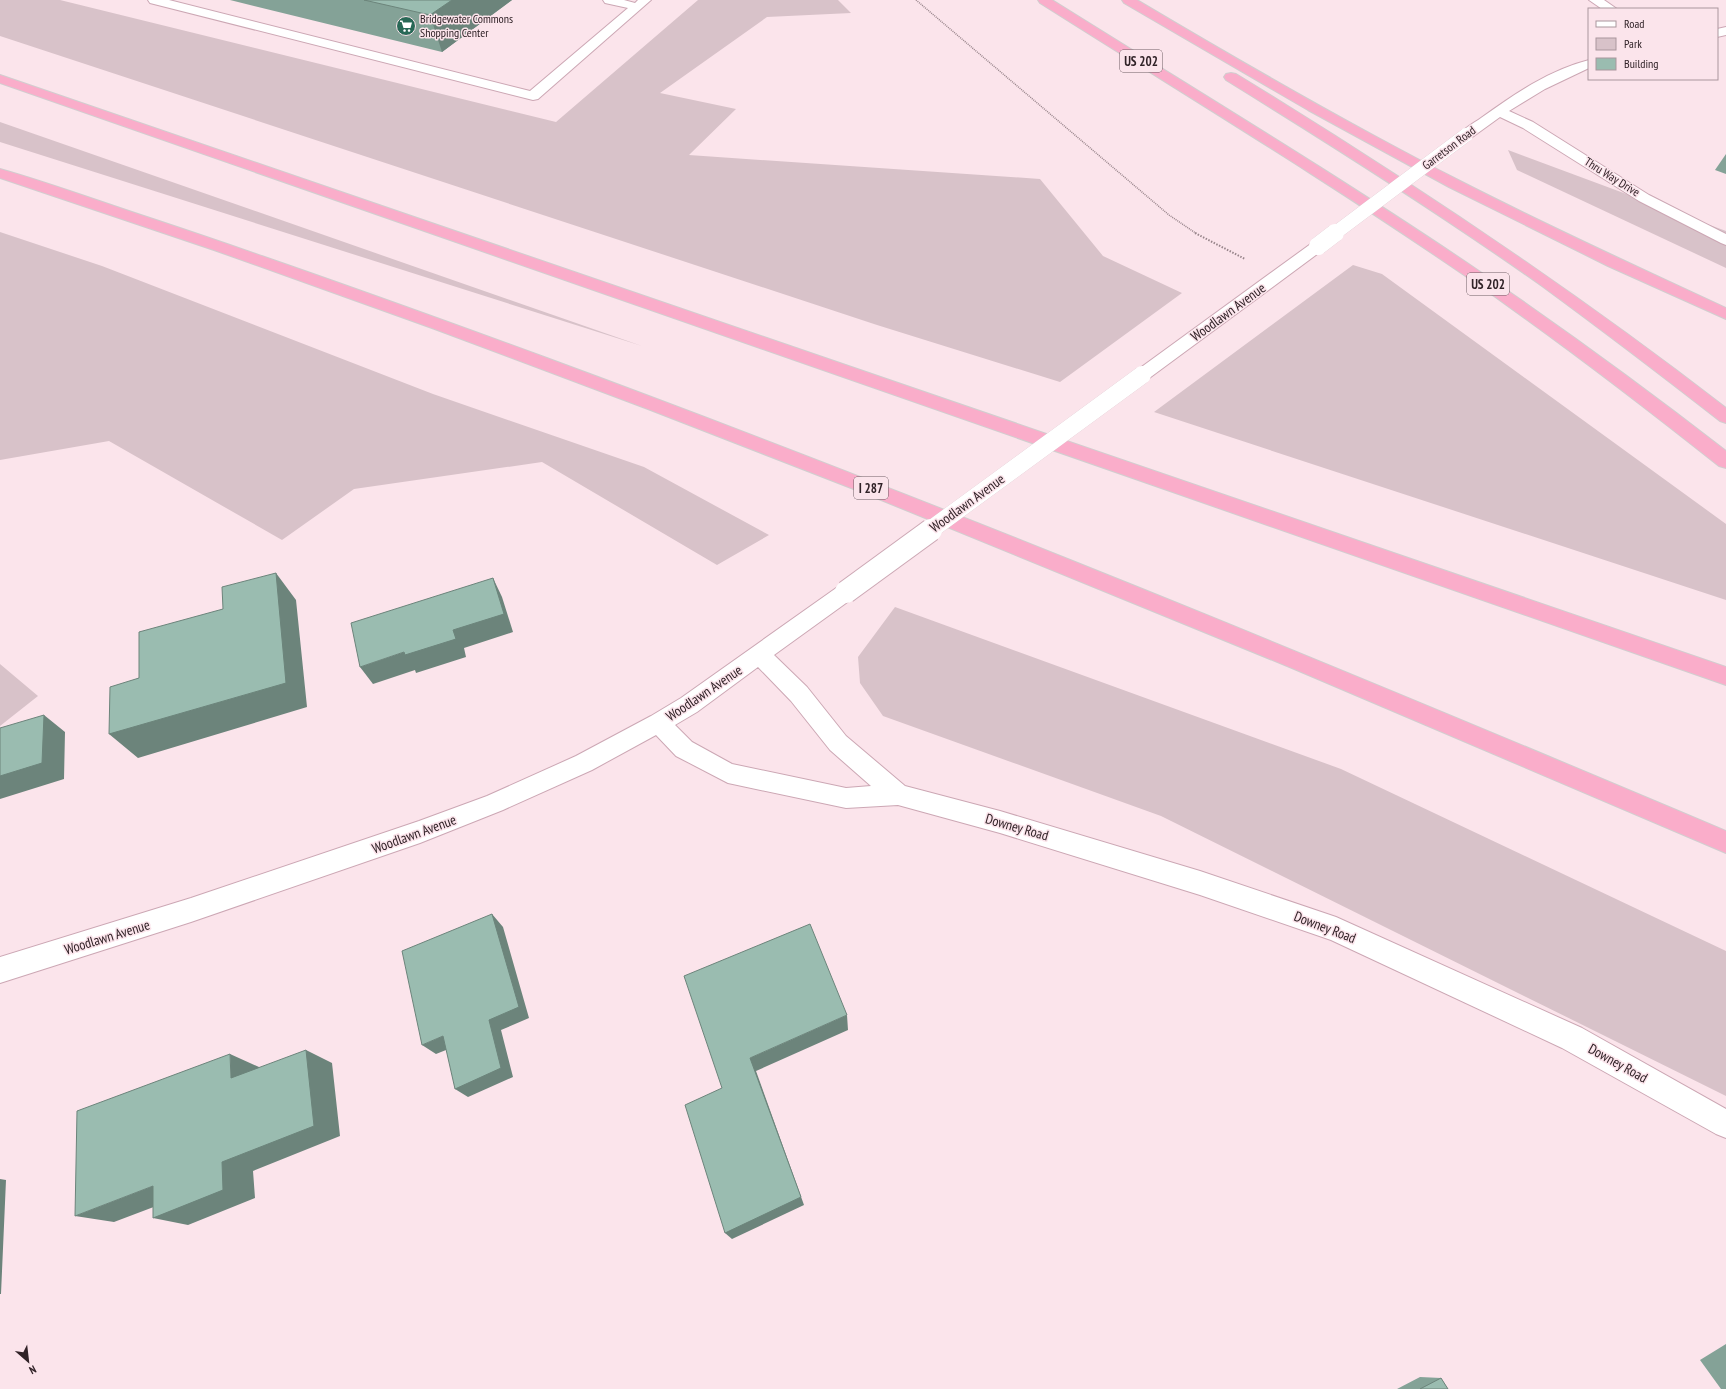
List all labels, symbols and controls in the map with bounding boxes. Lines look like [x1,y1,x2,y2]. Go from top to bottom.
legend [1588,8,1718,80]
place label: Bridgewater Commons Shopping Center [420,11,513,40]
supermarket icon: Bridgewater Commons Shopping Center [395,15,417,37]
text: Road [1624,16,1644,31]
text: Park [1624,36,1642,51]
road number: US 202 [1120,50,1162,72]
text: Building [1624,56,1659,71]
street label: Garretson Road [1419,123,1478,173]
street label: Thru Way Drive [1582,154,1643,200]
road number: US 202 [1467,273,1509,295]
street label: Woodlawn Avenue [1187,279,1269,345]
street label: Woodlawn Avenue [926,470,1008,536]
road number: I 287 [854,477,888,499]
street label: Woodlawn Avenue [662,661,746,725]
street label: Downey Road [983,809,1051,845]
street label: Woodlawn Avenue [369,810,459,858]
street label: Downey Road [1291,907,1359,947]
street label: Woodlawn Avenue [62,915,152,959]
street label: Downey Road [1585,1039,1651,1087]
north arrow [8,1341,48,1381]
text: N [27,1362,39,1377]

